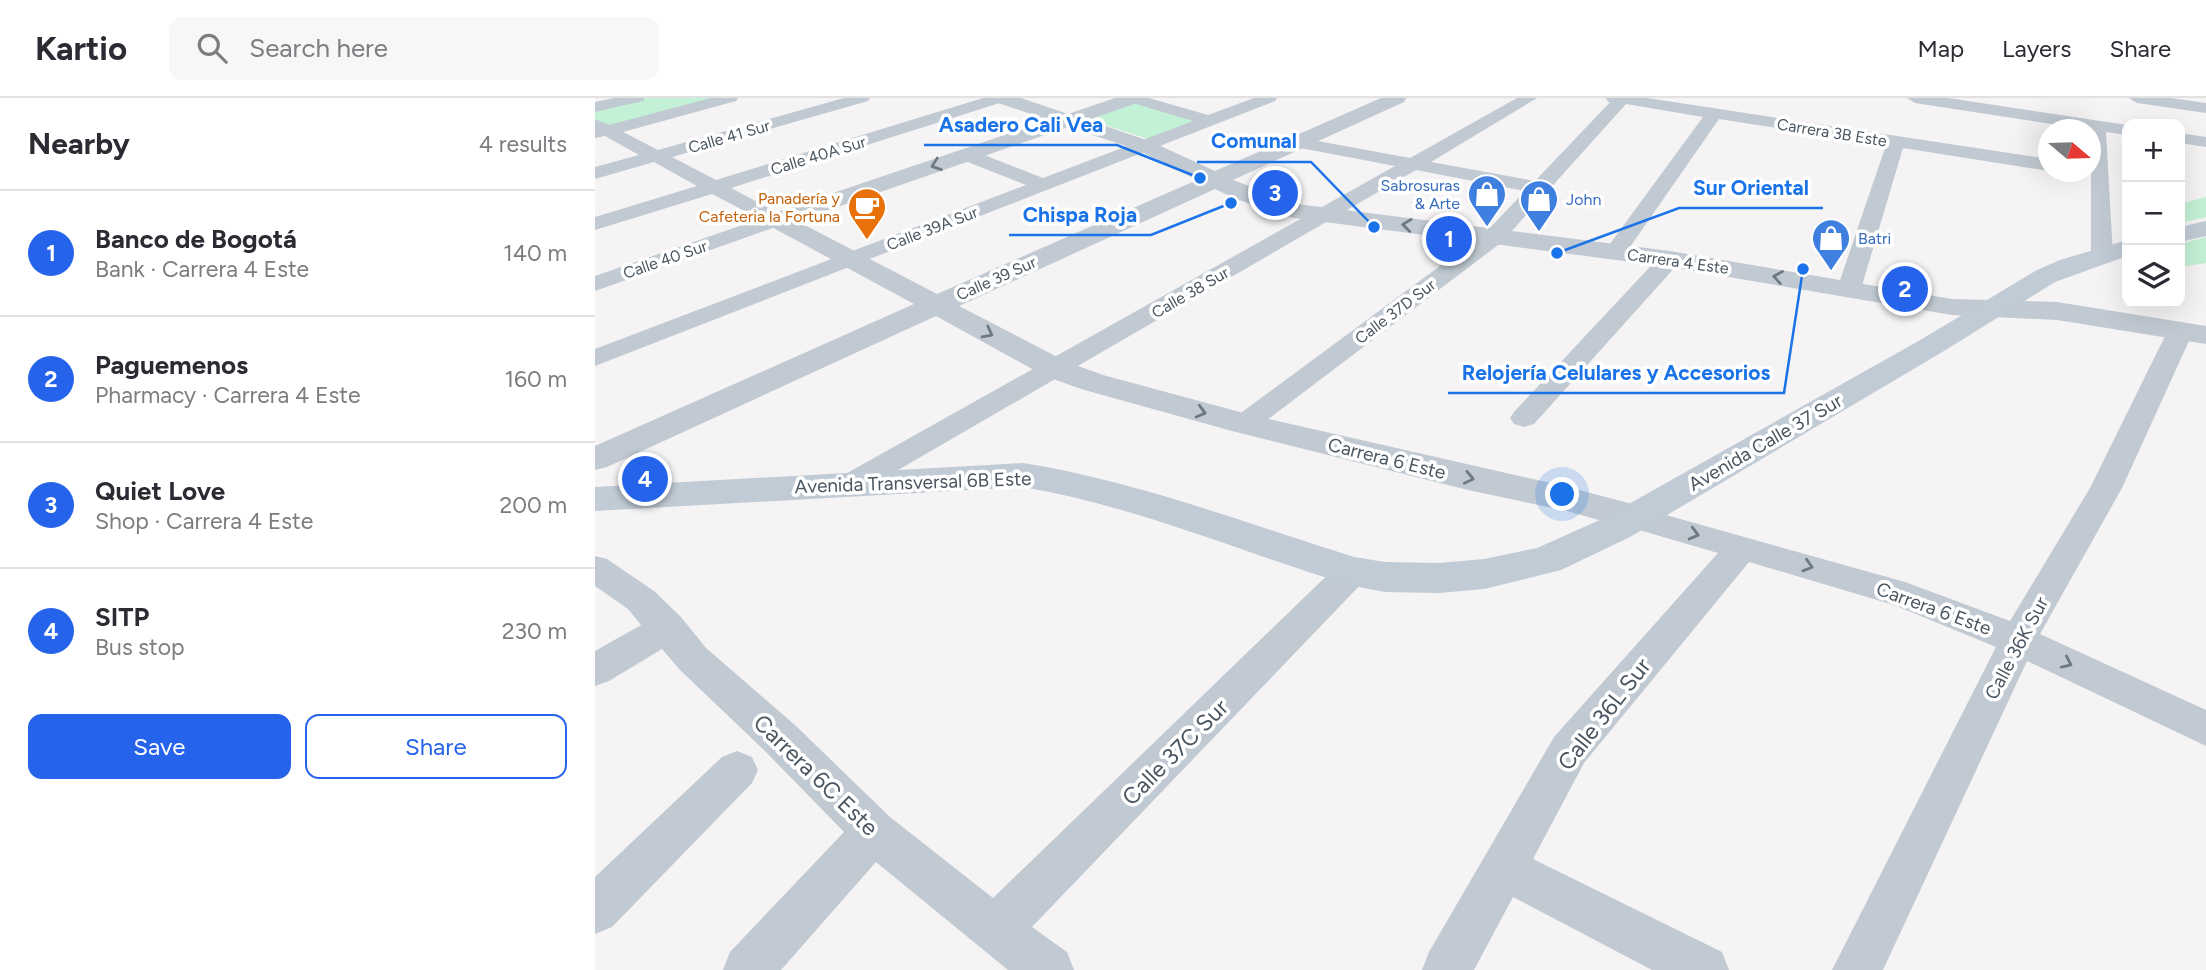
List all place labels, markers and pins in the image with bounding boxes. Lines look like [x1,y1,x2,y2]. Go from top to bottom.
callout: Asadero Cali Vea [924,103,1117,145]
callout: Comunal [1197,120,1311,162]
callout: Sur Oriental [1679,166,1823,208]
pin: 3 [1252,167,1298,219]
shop icon: Sabrosuras & Arte [1466,173,1508,228]
place label: Sabrosuras & Arte [1381,176,1460,213]
shop icon: John [1518,178,1560,233]
cafe icon: Panadería y Cafeteria la Fortuna [846,186,888,241]
place label: Panadería y Cafeteria la Fortuna [699,189,841,226]
place label: John [1566,190,1601,209]
callout: Chispa Roja [1009,193,1151,235]
pin: 1 [1426,213,1472,265]
shop icon: Batri [1810,217,1852,272]
place label: Batri [1858,229,1891,248]
pin: 2 [1882,263,1928,315]
callout: Relojería Celulares y Accesorios [1448,351,1784,393]
pin: 4 [622,453,668,505]

